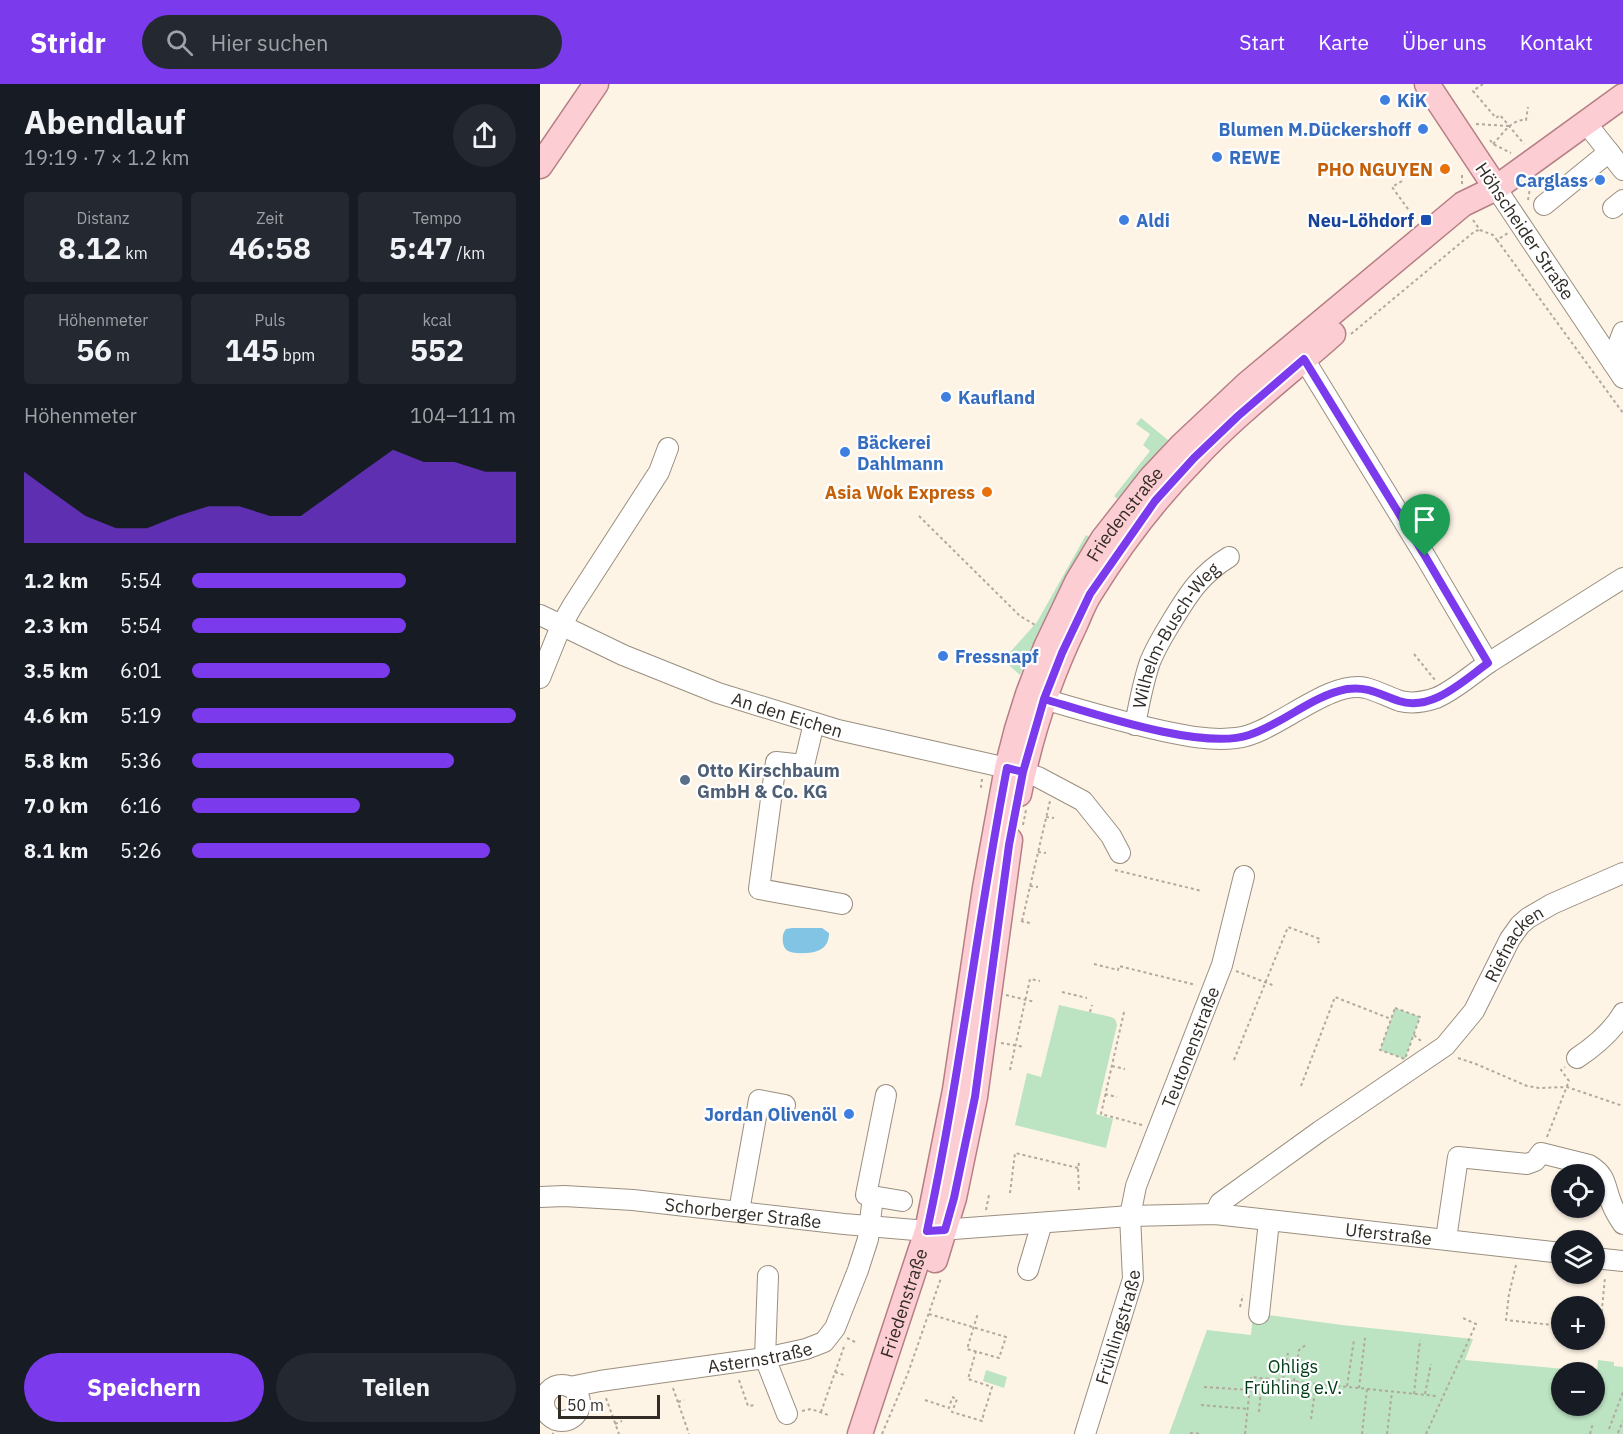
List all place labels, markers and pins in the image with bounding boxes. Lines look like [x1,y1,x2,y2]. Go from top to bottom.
place label: KiK [1397,89,1428,112]
marker: KiK [1378,93,1392,107]
place label: Blumen M.Dückershoff [1219,118,1411,141]
marker: Blumen M.Dückershoff [1416,122,1430,136]
place label: REWE [1229,146,1281,169]
marker: REWE [1210,150,1224,164]
place label: PHO NGUYEN [1317,158,1433,181]
marker: PHO NGUYEN [1438,162,1452,176]
place label: Carglass [1515,169,1588,192]
marker: Carglass [1593,173,1607,187]
place label: Aldi [1136,209,1170,232]
place label: Neu-Löhdorf [1308,209,1414,232]
marker: Aldi [1117,213,1131,227]
marker: Neu-Löhdorf [1419,213,1433,227]
place label: Kaufland [958,386,1035,409]
marker: Kaufland [939,390,953,404]
place label: Bäckerei Dahlmann [857,431,944,475]
marker: Bäckerei Dahlmann [838,445,852,459]
place label: Asia Wok Express [825,481,975,504]
marker: Asia Wok Express [980,485,994,499]
pin [1399,494,1450,556]
place label: Fressnapf [955,645,1039,668]
marker: Fressnapf [936,649,950,663]
place label: Otto Kirschbaum GmbH & Co. KG [697,759,840,803]
marker: Otto Kirschbaum GmbH & Co. KG [678,773,692,787]
place label: Jordan Olivenöl [704,1103,838,1126]
marker: Jordan Olivenöl [842,1107,856,1121]

